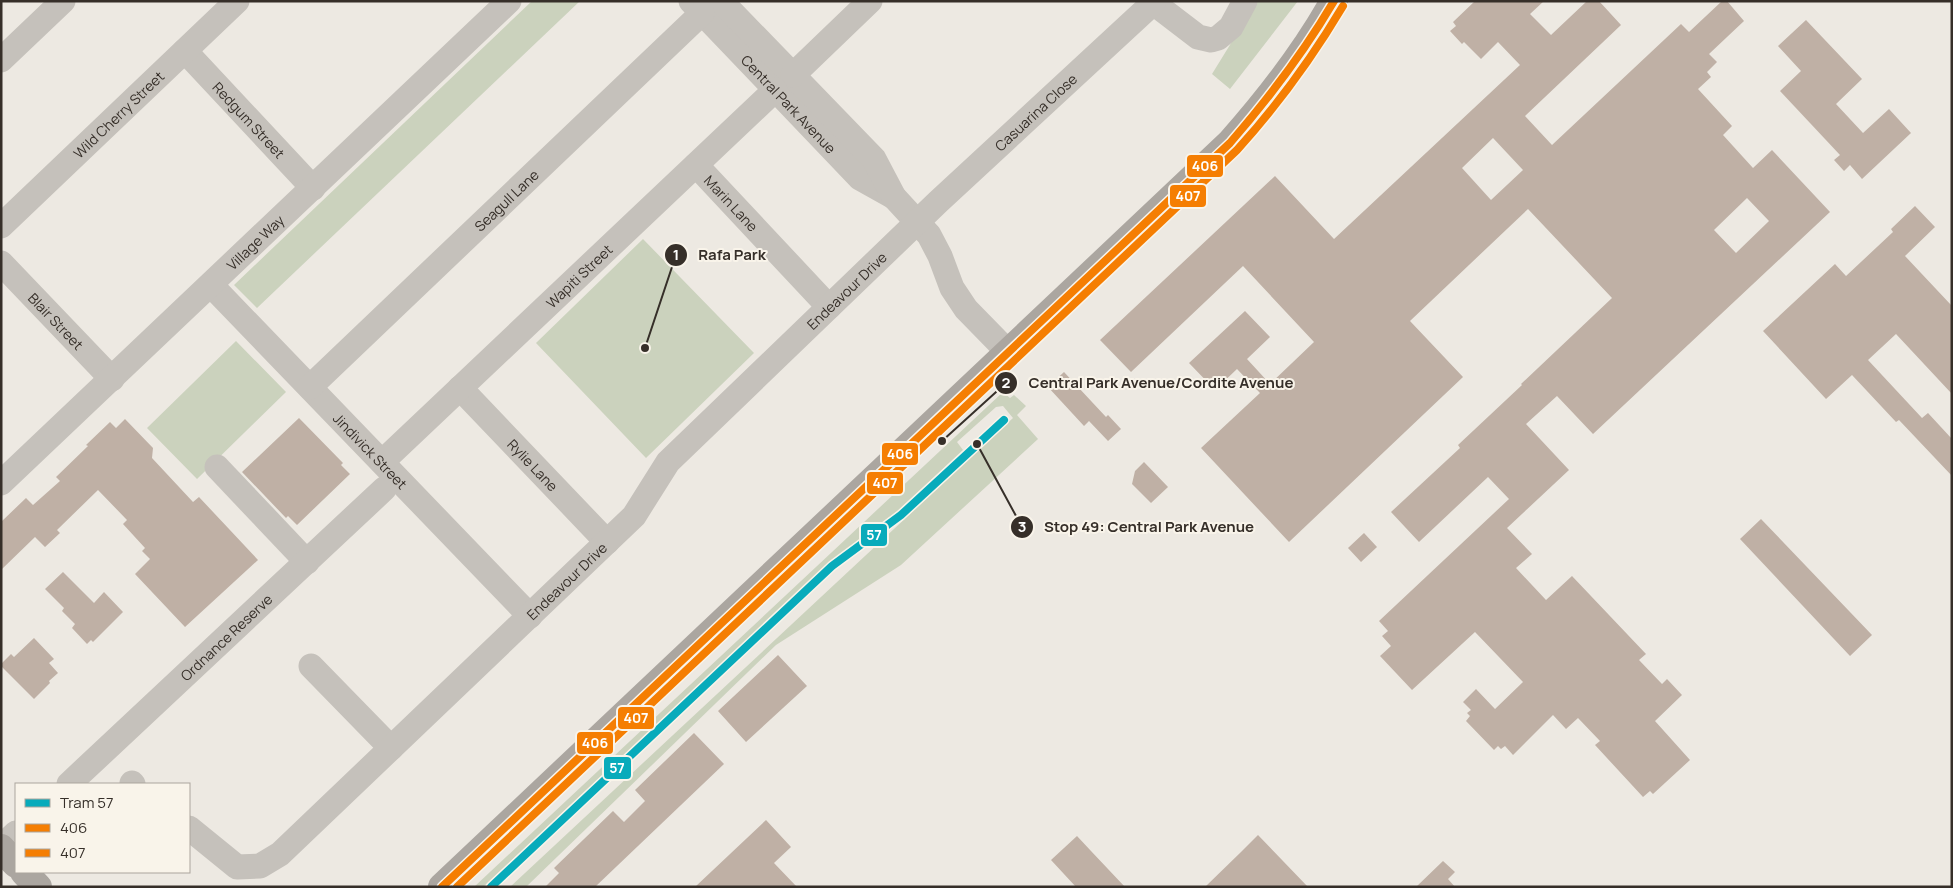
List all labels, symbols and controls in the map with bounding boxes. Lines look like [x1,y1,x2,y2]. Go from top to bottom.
street label: Central Park Avenue [738,50,841,157]
street label: Wild Cherry Street [69,66,168,162]
street label: Casuarina Close [990,69,1081,155]
street label: Redgum Street [209,77,290,162]
line badge: 406 [1186,154,1224,178]
text: 406 [1192,156,1218,175]
street label: Seagull Lane [470,165,542,235]
street label: Marin Lane [701,171,763,235]
line badge: 407 [1169,184,1207,208]
text: 407 [1175,186,1201,205]
street label: Village Way [222,210,288,274]
street label: Wapiti Street [542,239,616,312]
callout: Rafa Park [663,240,776,270]
text: 1 [673,244,679,265]
text: Rafa Park [698,244,767,265]
street label: Endeavour Drive [802,247,890,333]
street label: Blair Street [25,288,88,354]
callout: Central Park Avenue/Cordite Avenue [993,368,1303,398]
text: 2 [1002,372,1011,393]
text: Central Park Avenue/Cordite Avenue [1029,372,1293,393]
street label: Jindivick Street [330,408,412,493]
street label: Rylie Lane [504,435,563,495]
line badge: 406 [881,442,919,466]
text: 406 [887,444,913,463]
line badge: 407 [866,471,904,495]
text: 407 [872,473,898,492]
callout: Stop 49: Central Park Avenue [1009,512,1264,542]
text: 3 [1018,516,1026,537]
text: Stop 49: Central Park Avenue [1044,516,1254,537]
line badge: 57 [860,523,888,547]
text: 57 [866,525,882,544]
street label: Endeavour Drive [522,538,611,624]
street label: Ordnance Reserve [176,589,276,685]
line badge: 407 [617,706,655,730]
text: 407 [623,708,649,727]
line badge: 406 [576,731,614,755]
text: 406 [582,733,608,752]
line badge: 57 [603,756,632,780]
text: 57 [609,758,625,777]
legend [15,783,190,873]
text: Tram 57 [60,792,114,813]
text: 406 [60,817,87,838]
text: 407 [60,842,86,863]

